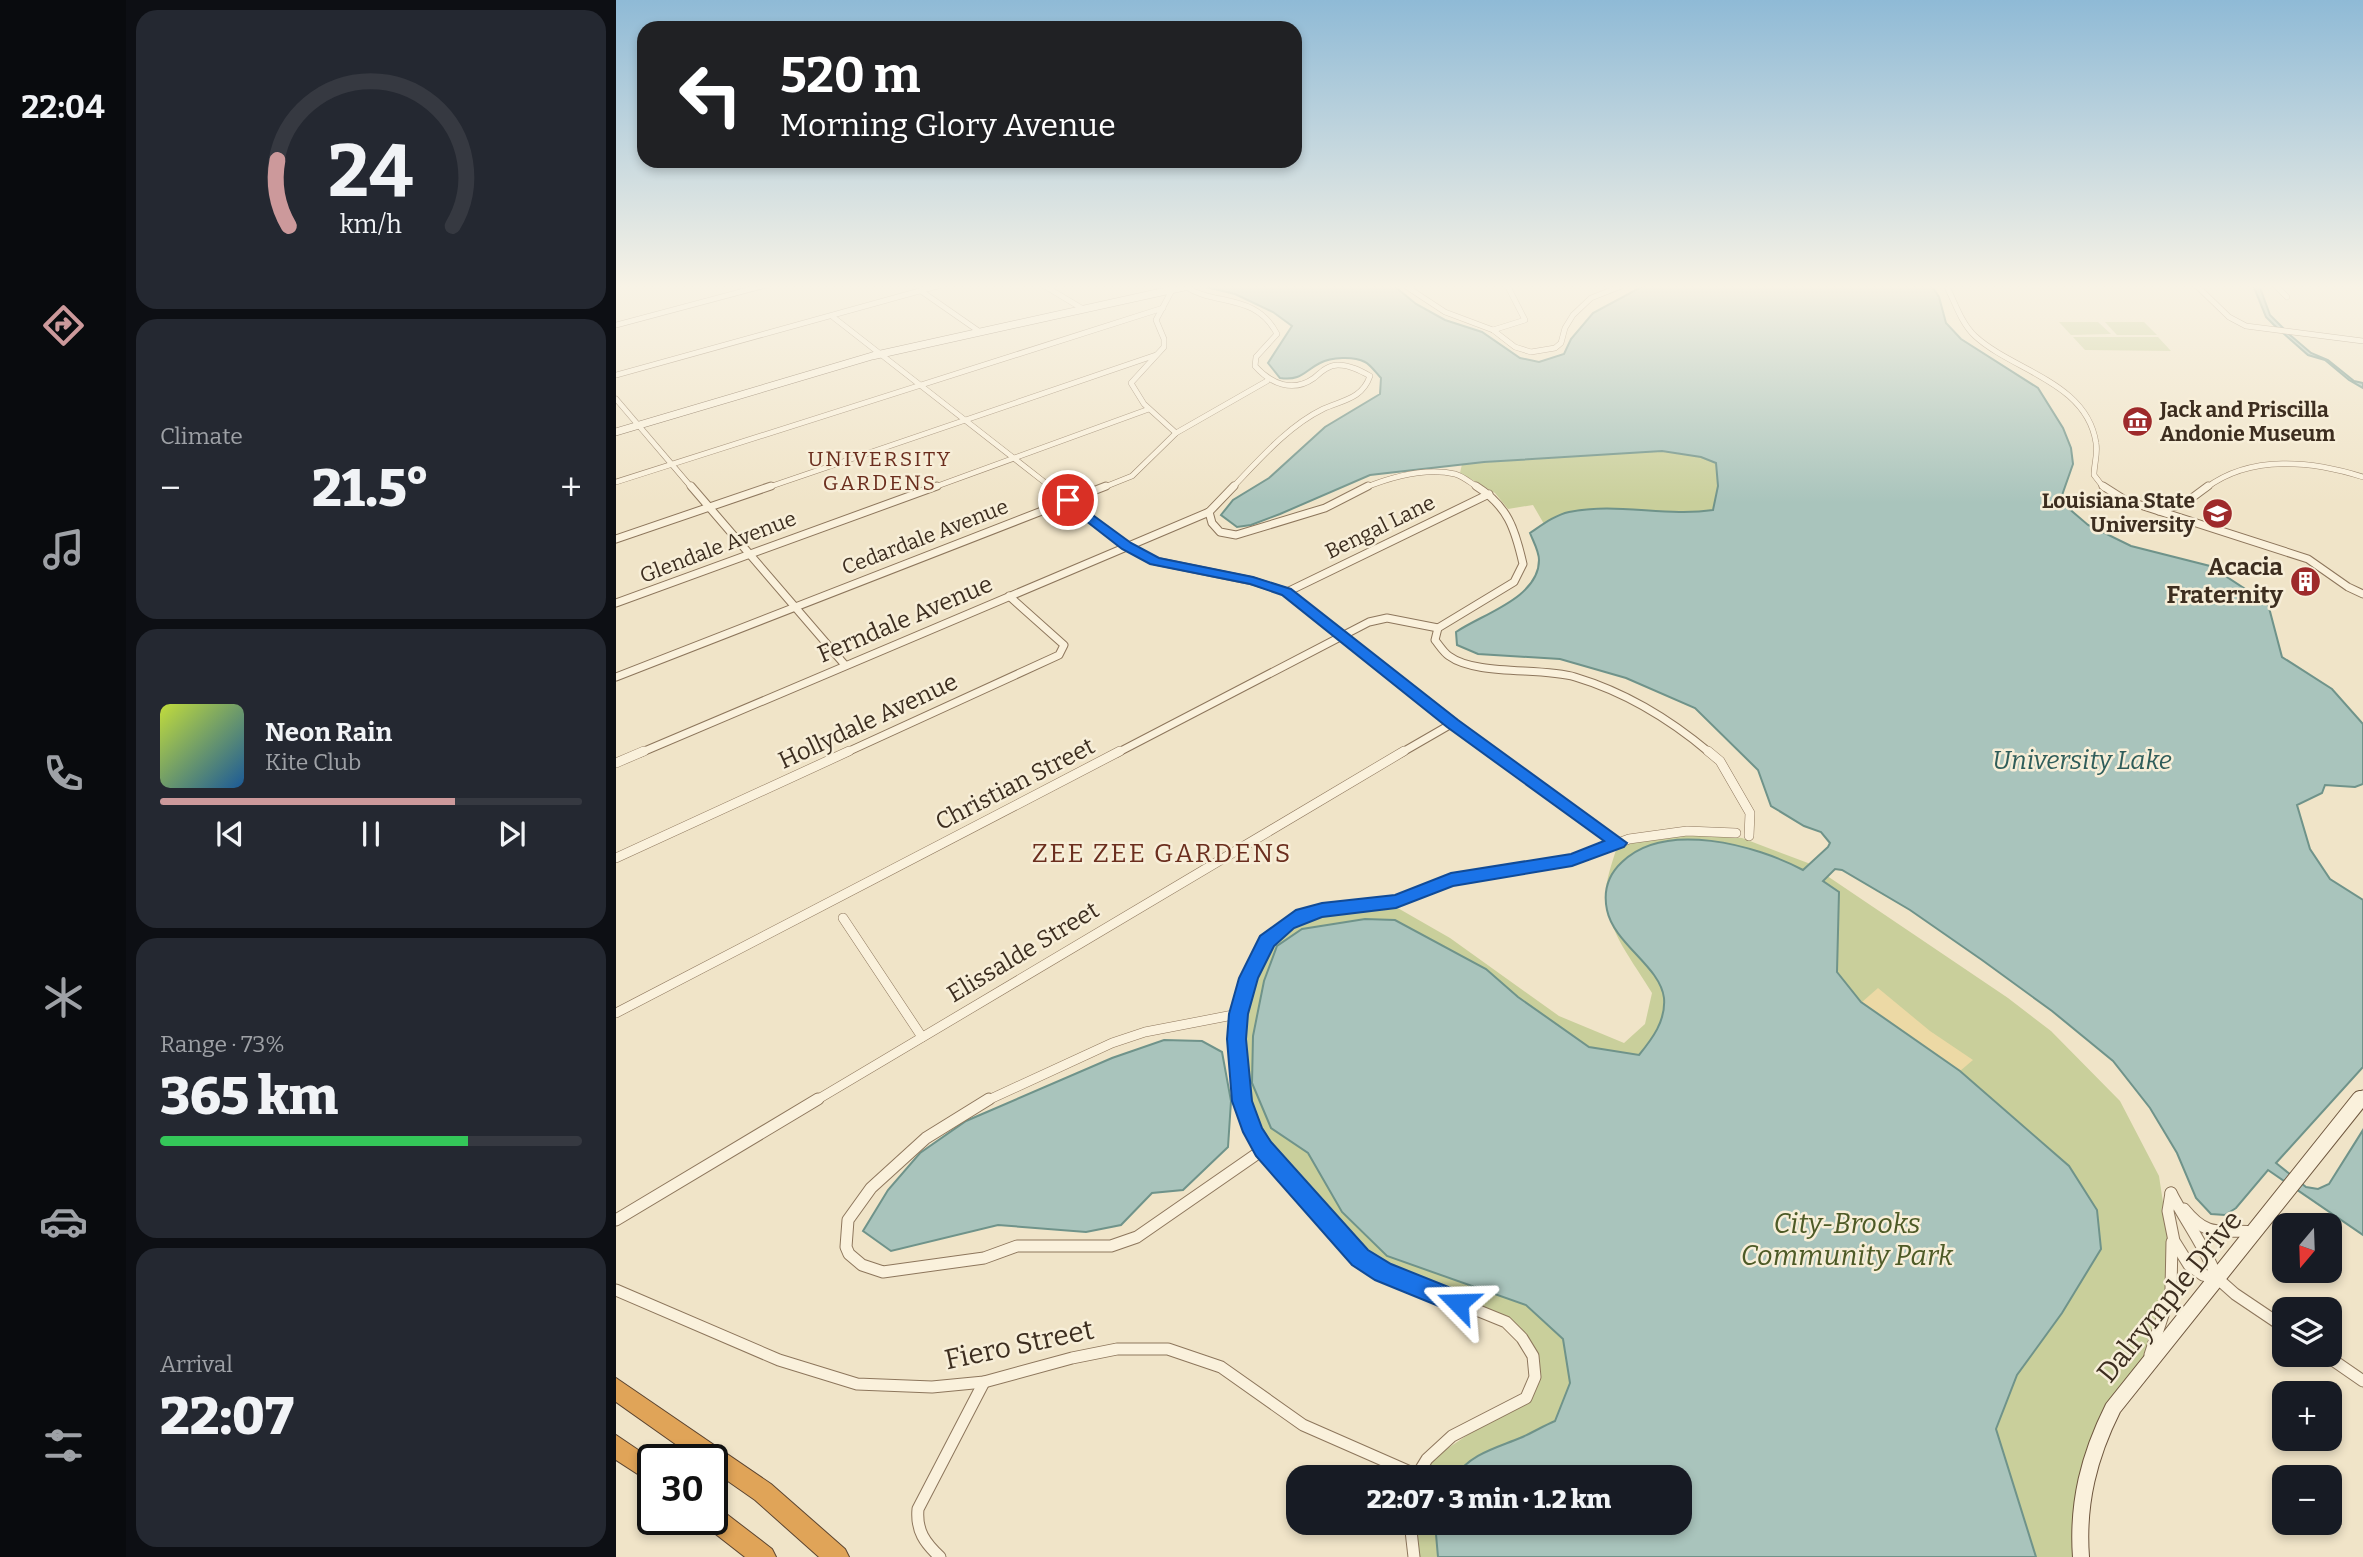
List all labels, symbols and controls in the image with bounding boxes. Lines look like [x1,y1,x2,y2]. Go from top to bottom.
text: 520 m [780,46,920,105]
icon: left [665,49,756,140]
text: 22:04 [21,88,105,126]
text: Morning Glory Avenue [780,106,1116,144]
text: 24 [328,128,414,215]
text: km/h [340,210,402,240]
icon: directions [39,301,88,350]
place label: Jack and Priscilla Andonie Museum [2159,397,2335,447]
museum icon: Jack and Priscilla Andonie Museum [2120,405,2154,439]
text: Climate [160,422,243,450]
district label: UNIVERSITY GARDENS [808,446,952,496]
text: 21.5° [312,457,429,520]
text: − [160,465,181,511]
text: + [560,465,582,511]
pin [1038,470,1098,530]
icon: arrive [1049,481,1087,519]
place label: Louisiana State University [2042,488,2195,538]
street label: Bengal Lane [1321,489,1439,565]
street label: Cedardale Avenue [838,493,1012,581]
school or university icon: Louisiana State University [2201,496,2235,530]
street label: Glendale Avenue [636,505,800,589]
icon: music [39,525,88,574]
place label: Acacia Fraternity [2167,553,2284,609]
building icon: Acacia Fraternity [2289,564,2323,598]
street label: Ferndale Avenue [813,570,997,668]
street label: Hollydale Avenue [774,667,962,775]
text: Neon Rain [265,717,392,748]
street label: Christian Street [931,732,1100,836]
water label: University Lake [1992,745,2172,776]
text: Kite Club [265,748,361,776]
icon: phone [39,749,88,798]
icon: previous [211,815,249,853]
icon: pause [352,815,390,853]
icon: next [493,815,531,853]
district label: ZEE ZEE GARDENS [1032,838,1292,869]
street label: Elissalde Street [942,896,1104,1008]
icon: climate [39,973,88,1022]
text: Range · 73% [160,1030,285,1058]
text: 365 km [160,1065,338,1128]
icon: car [39,1197,88,1246]
street label: Dalrymple Drive [2090,1204,2249,1389]
park label: City-Brooks Community Park [1741,1207,1954,1272]
north arrow [2272,1213,2342,1283]
map controls [2272,1213,2342,1535]
position arrow [1421,1266,1495,1340]
button: layers [2272,1297,2342,1367]
street label: Fiero Street [942,1313,1097,1376]
text: Arrival [160,1350,233,1378]
button: + [2272,1381,2342,1451]
text: 22:07 [160,1385,294,1448]
icon: filters [39,1421,88,1470]
speed limit sign: 30 [637,1444,728,1535]
button: − [2272,1465,2342,1535]
text: 22:07 · 3 min · 1.2 km [1367,1484,1611,1515]

